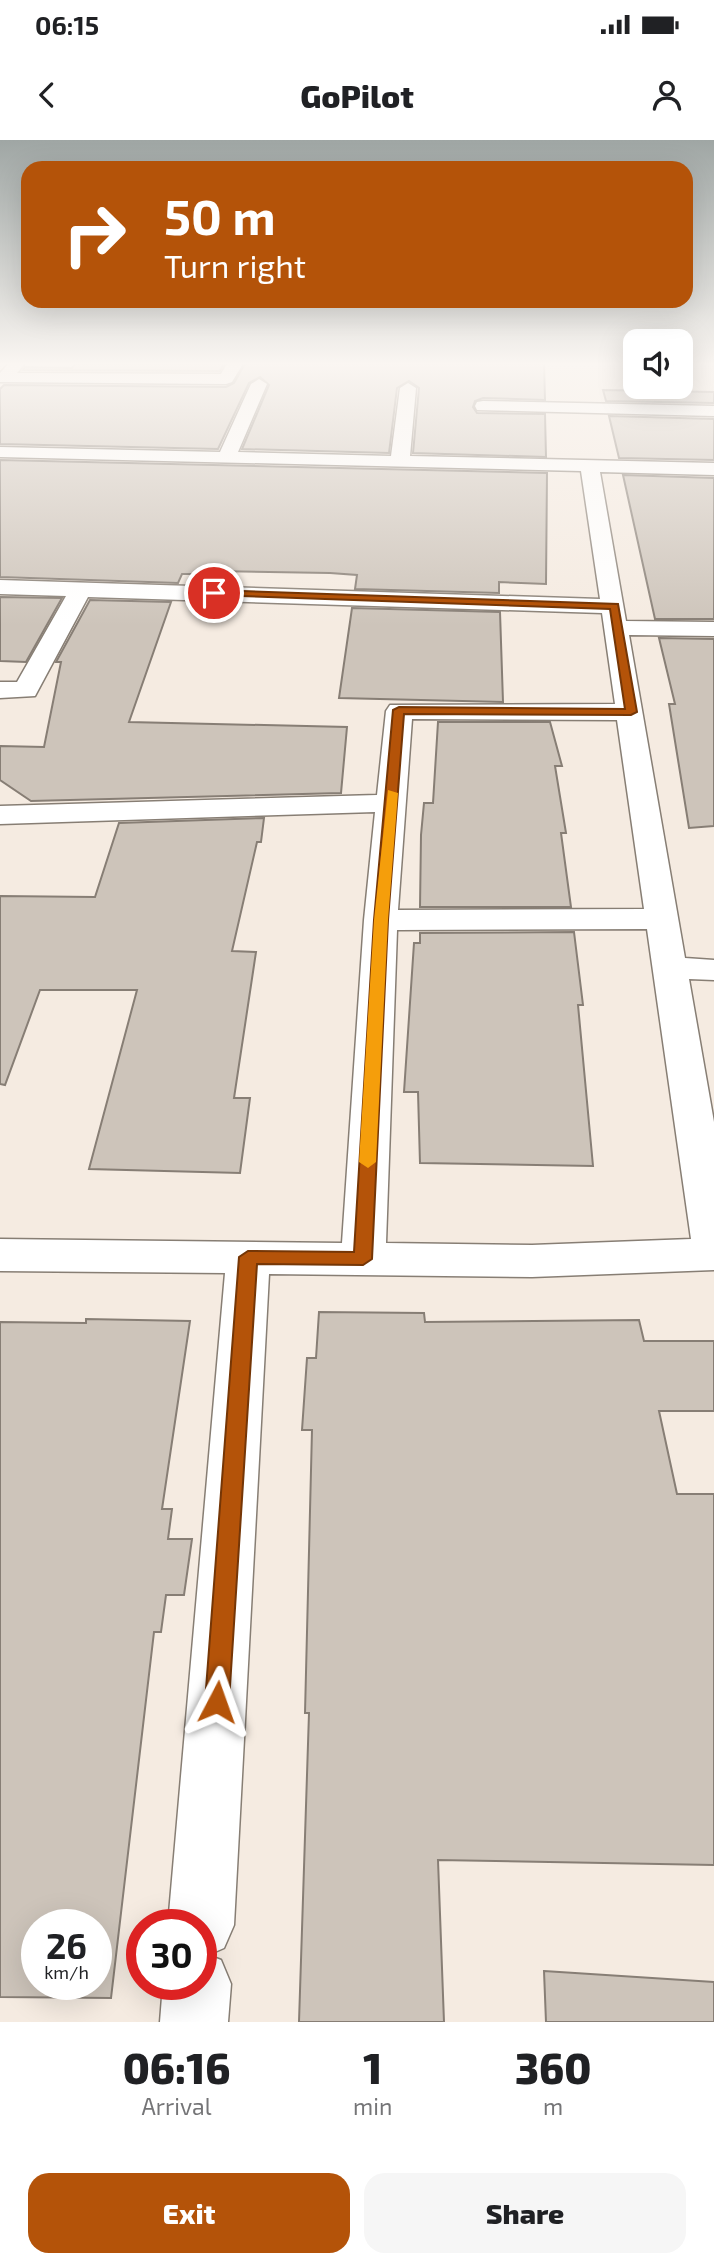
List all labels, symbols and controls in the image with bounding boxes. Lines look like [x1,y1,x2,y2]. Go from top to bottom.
text: 06:15 [35,9,99,40]
icon: back [28,76,66,114]
text: GoPilot [300,76,414,114]
icon: person [648,76,686,114]
text: 50 m [164,186,276,245]
icon: right [49,189,140,280]
text: Turn right [164,246,306,284]
map controls [623,329,693,399]
button: sound [623,329,693,399]
pin [184,563,244,623]
icon: arrive [195,574,233,612]
position arrow [180,1665,254,1739]
speed limit sign: 30 [126,1909,217,2000]
text: 26 [46,1924,87,1966]
text: km/h [44,1961,89,1983]
text: 06:16 [123,2042,230,2092]
text: 1 [363,2042,382,2092]
text: 360 [515,2042,591,2092]
text: Arrival [142,2092,212,2120]
text: min [353,2092,392,2120]
text: m [543,2092,563,2120]
button: Exit [28,2173,350,2253]
button: Share [364,2173,686,2253]

